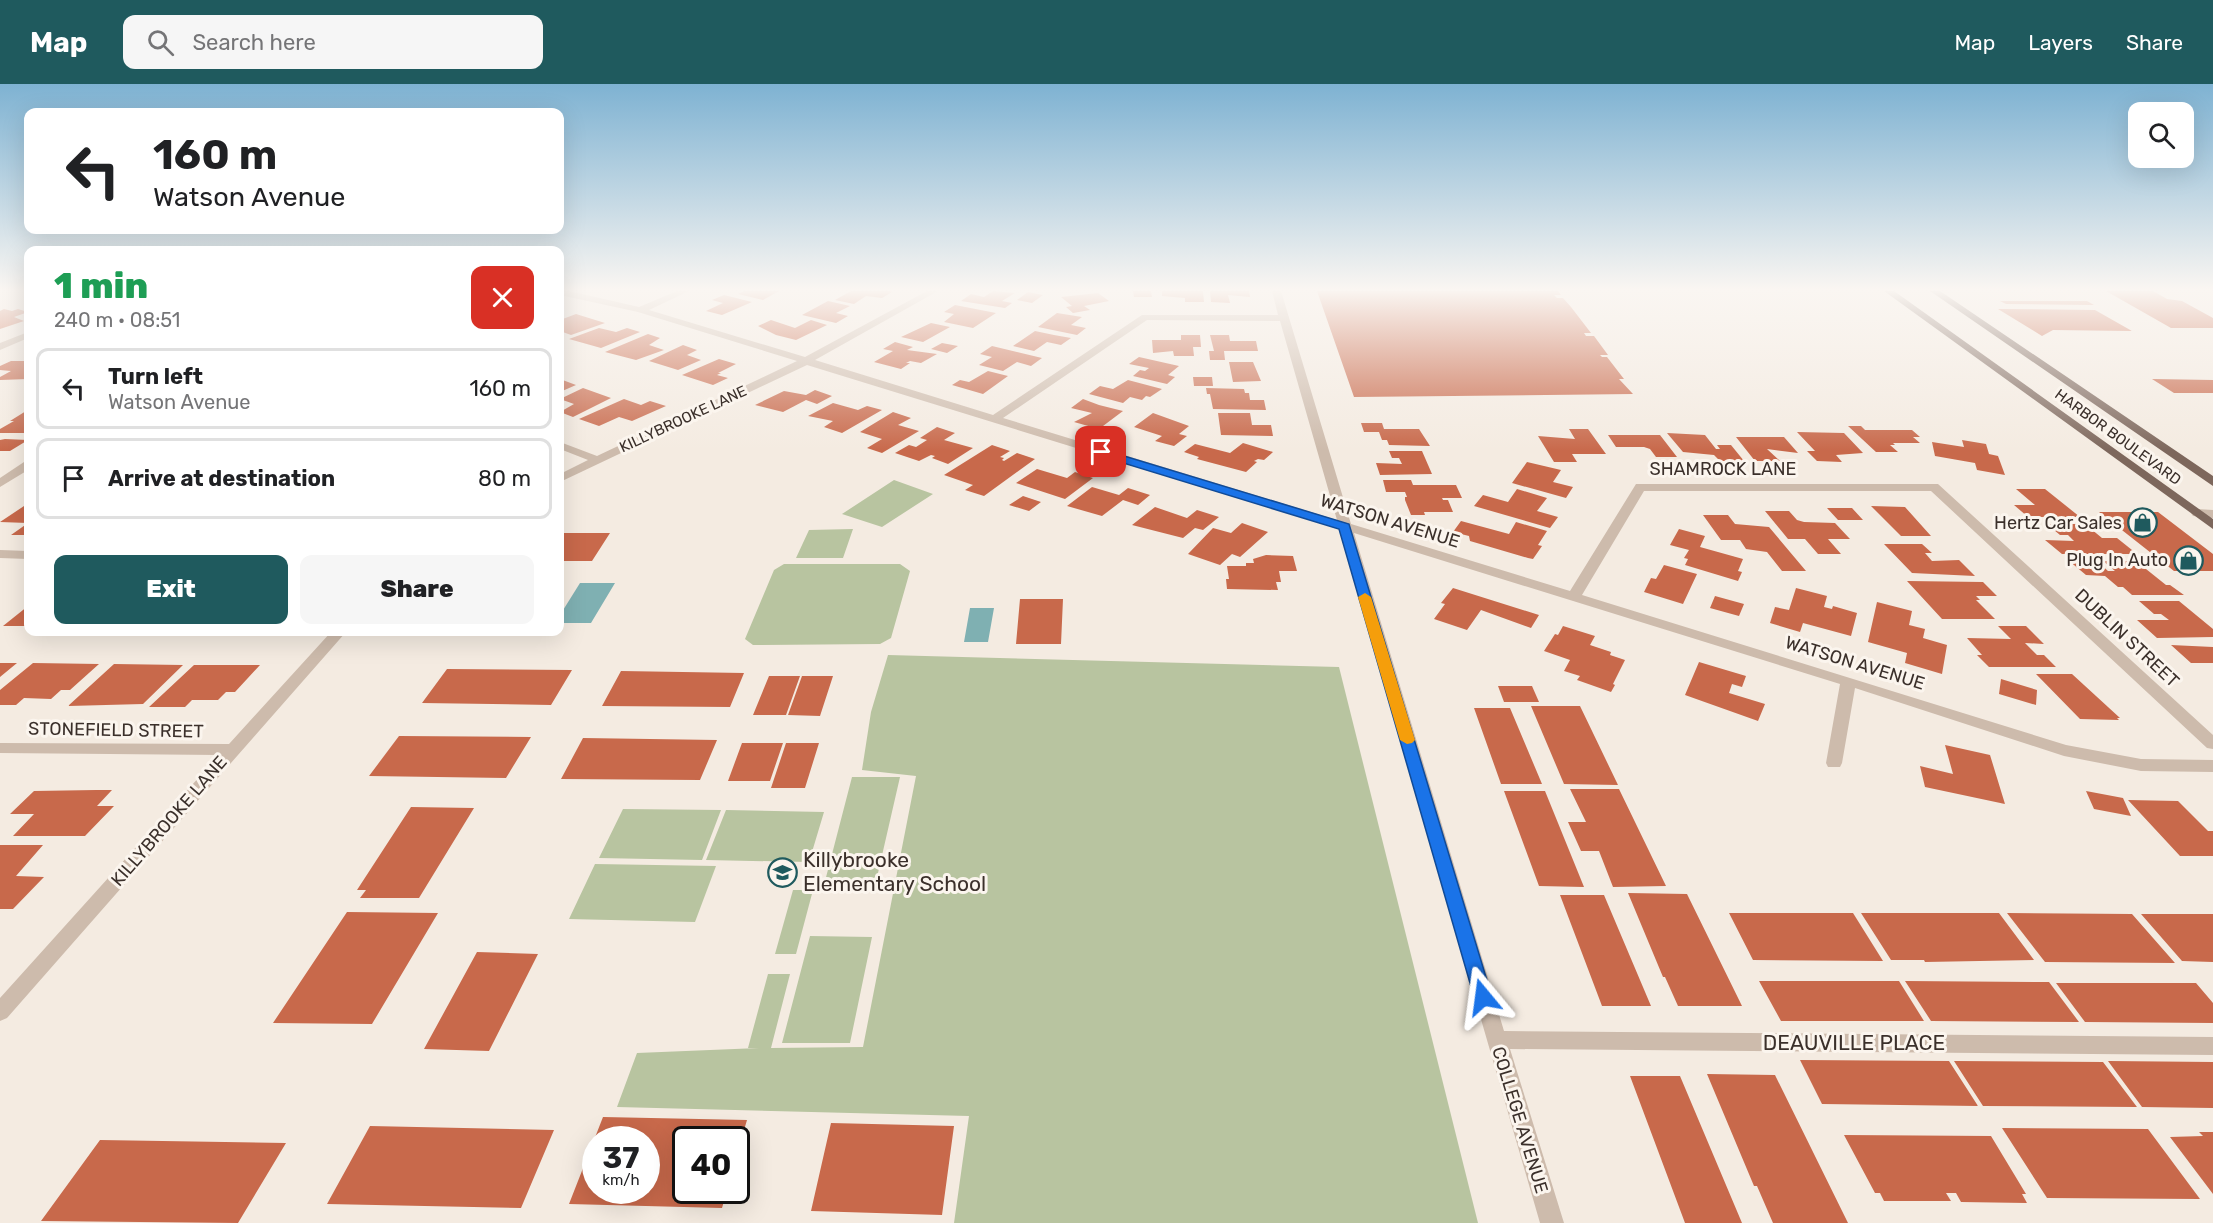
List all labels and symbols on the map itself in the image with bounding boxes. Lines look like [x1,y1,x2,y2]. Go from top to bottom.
street label: KILLYBROOKE LANE [617,382,749,456]
street label: HARBOR BOULEVARD [2051,385,2185,489]
pin [1075,426,1126,477]
street label: SHAMROCK LANE [1649,458,1797,480]
street label: WATSON AVENUE [1318,489,1462,553]
shop icon: Hertz Car Sales [2127,507,2159,539]
place label: Hertz Car Sales [1994,512,2122,534]
shop icon: Plug In Auto [2173,544,2205,576]
place label: Plug In Auto [2066,549,2168,571]
street label: DUBLIN STREET [2070,584,2184,692]
street label: WATSON AVENUE [1783,631,1927,695]
street label: STONEFIELD STREET [28,717,204,743]
street label: KILLYBROOKE LANE [106,751,232,891]
place label: Killybrooke Elementary School [803,847,986,896]
school or university icon: Killybrooke Elementary School [766,856,798,888]
position arrow [1451,965,1515,1029]
street label: DEAUVILLE PLACE [1763,1030,1945,1055]
street label: COLLEGE AVENUE [1487,1044,1553,1196]
speed limit sign: 40 [672,1126,750,1204]

